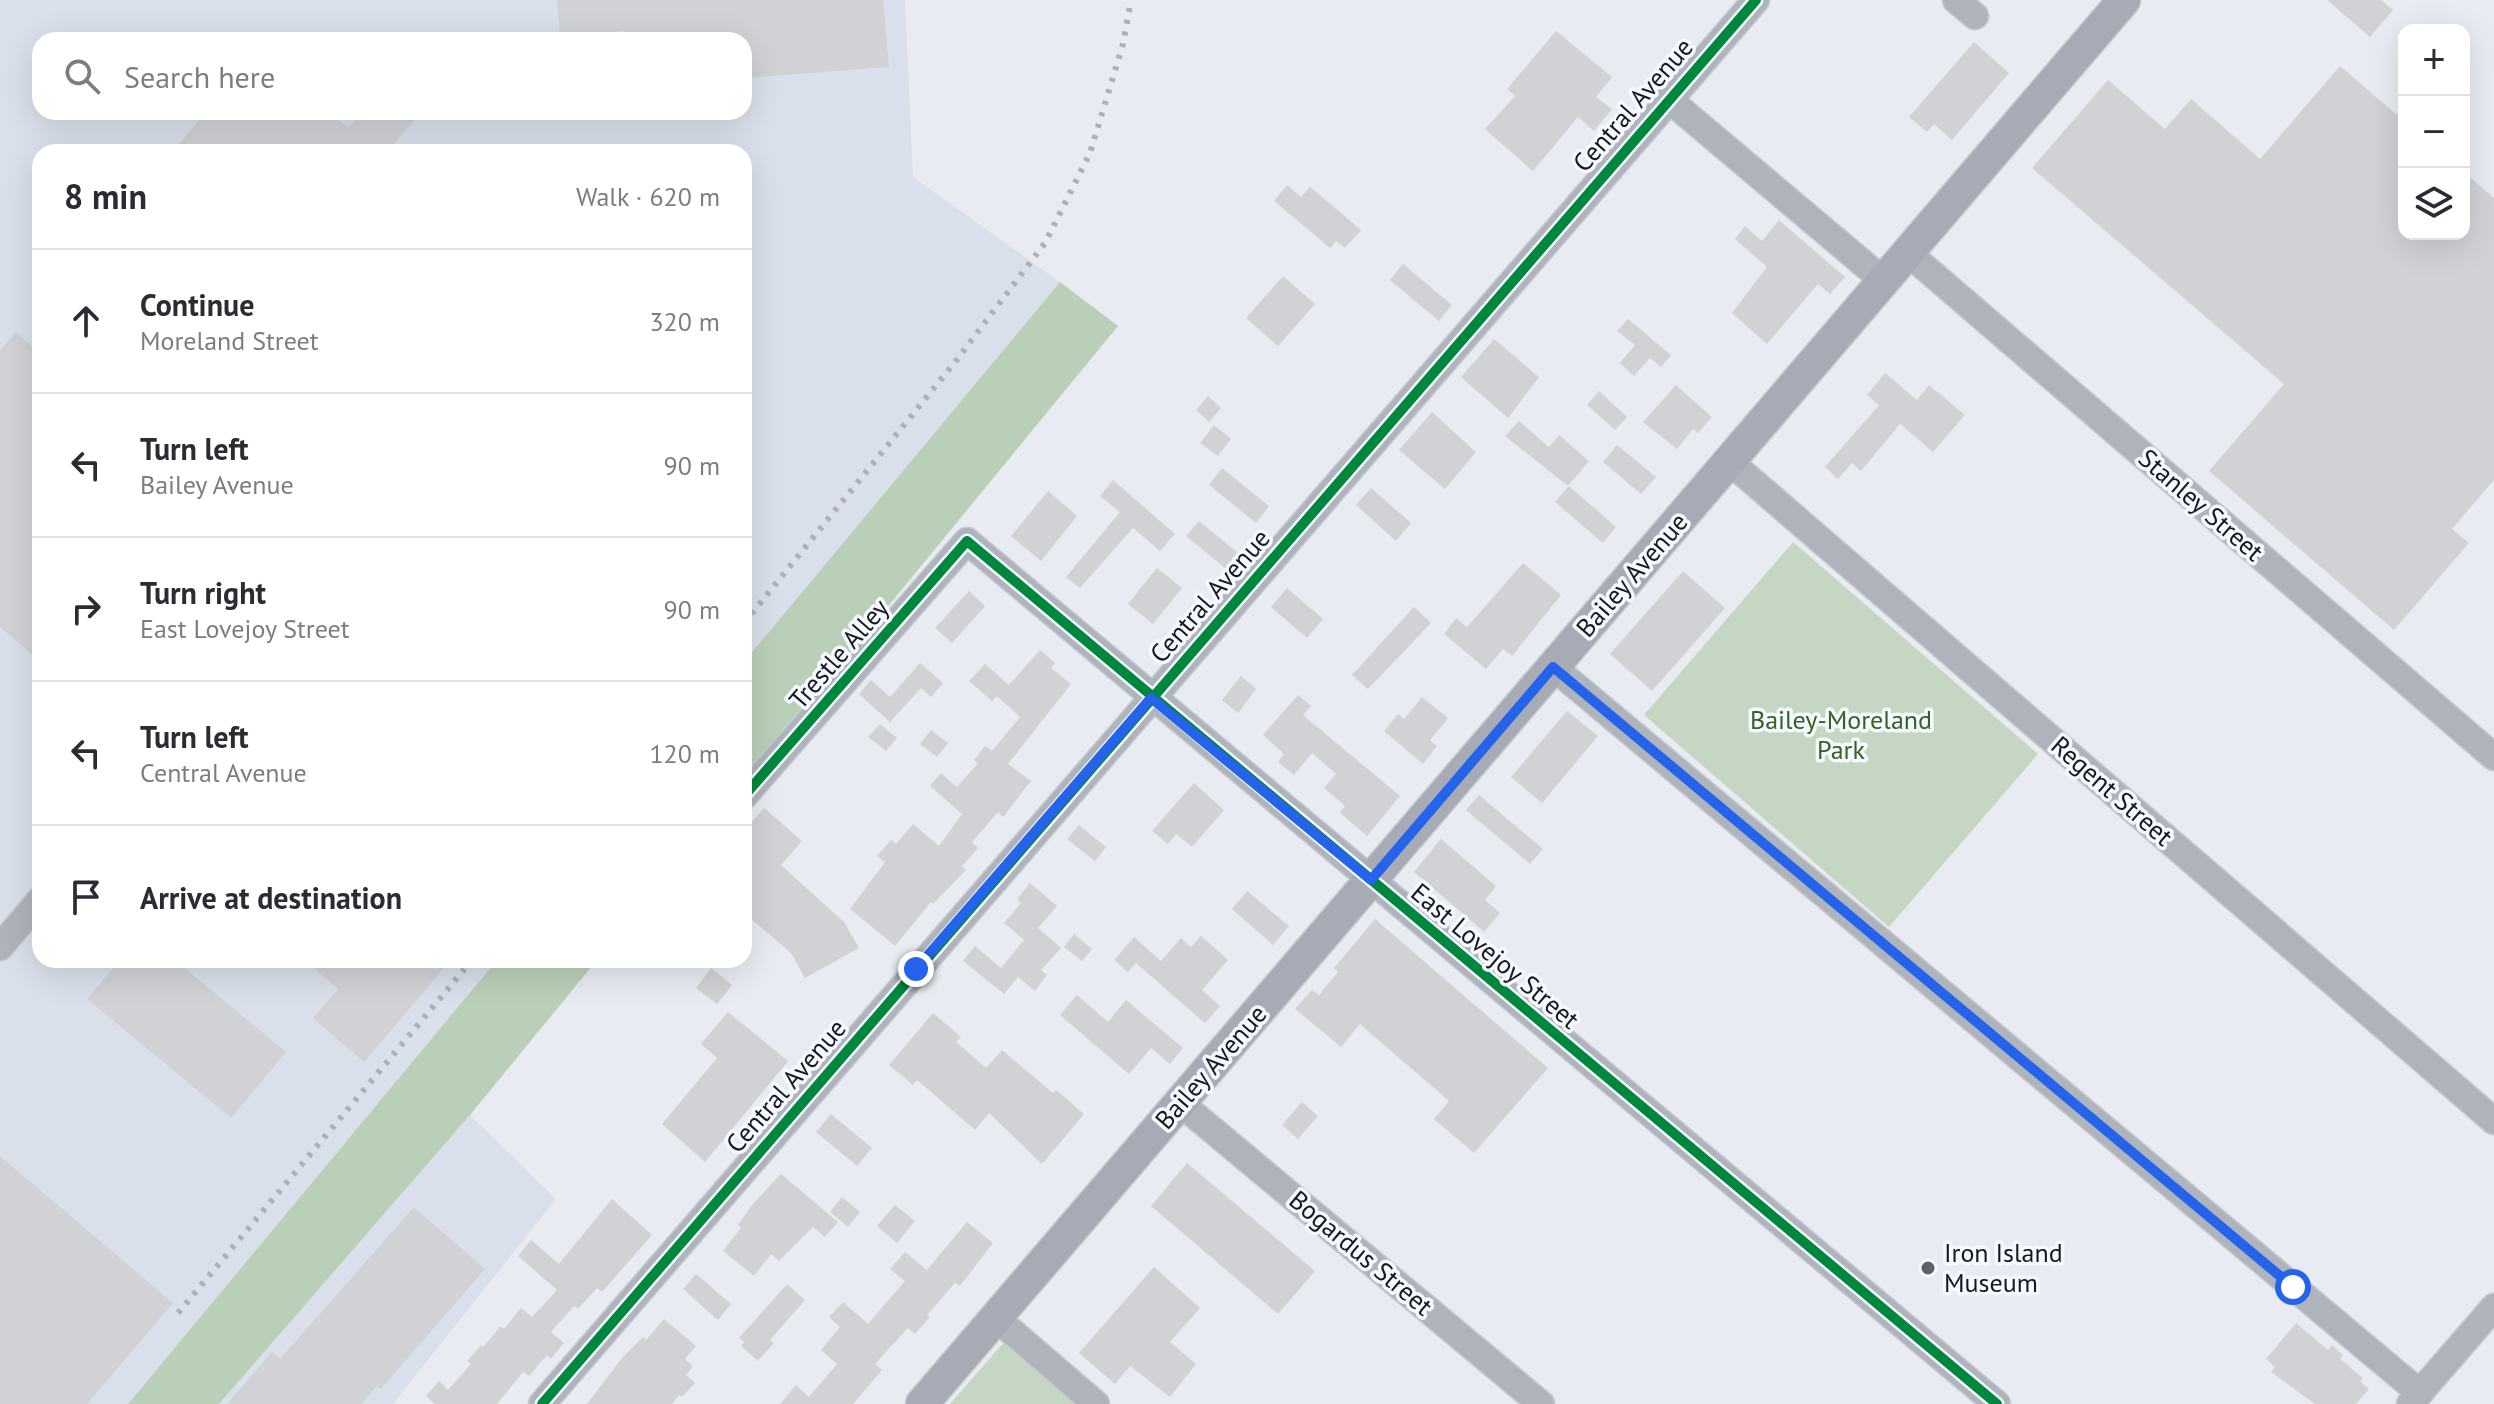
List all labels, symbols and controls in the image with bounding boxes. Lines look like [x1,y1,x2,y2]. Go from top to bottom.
map controls [2398,24,2470,240]
button: + [2398,24,2470,96]
street label: Central Avenue [1565,31,1700,178]
search box [32,32,752,120]
icon: search [60,54,104,98]
text: Search here [124,57,275,96]
button: − [2398,96,2470,168]
button: layers [2398,168,2470,240]
text: 8 min [64,174,147,218]
text: Walk · 620 m [576,180,720,213]
text: Continue [140,285,254,324]
icon: ahead [64,299,108,343]
text: 320 m [649,305,720,338]
text: Moreland Street [140,324,319,357]
text: Turn left [140,429,248,468]
street label: Stanley Street [2132,441,2271,568]
icon: left [64,443,108,487]
text: 90 m [664,449,720,482]
text: Bailey Avenue [140,468,294,501]
street label: Bailey Avenue [1569,506,1695,644]
street label: Central Avenue [1142,522,1277,669]
text: Turn right [140,573,266,612]
icon: right [64,587,108,631]
street label: Trestle Alley [782,592,896,716]
text: 90 m [664,593,720,626]
text: East Lovejoy Street [140,612,350,645]
park label: Bailey-Moreland Park [1750,703,1932,766]
text: Turn left [140,717,248,756]
street label: Regent Street [2045,729,2180,853]
icon: left [64,731,108,775]
text: 120 m [649,737,720,770]
text: Central Avenue [140,756,307,789]
icon: arrive [64,875,108,919]
street label: East Lovejoy Street [1404,876,1586,1036]
text: Arrive at destination [140,878,402,917]
route end [898,951,934,987]
street label: Bailey Avenue [1148,998,1274,1136]
street label: Central Avenue [718,1012,853,1159]
street label: Bogardus Street [1283,1183,1440,1322]
place label: Iron Island Museum [1944,1236,2063,1299]
marker: Iron Island Museum [1919,1259,1937,1277]
route start [2275,1269,2311,1305]

